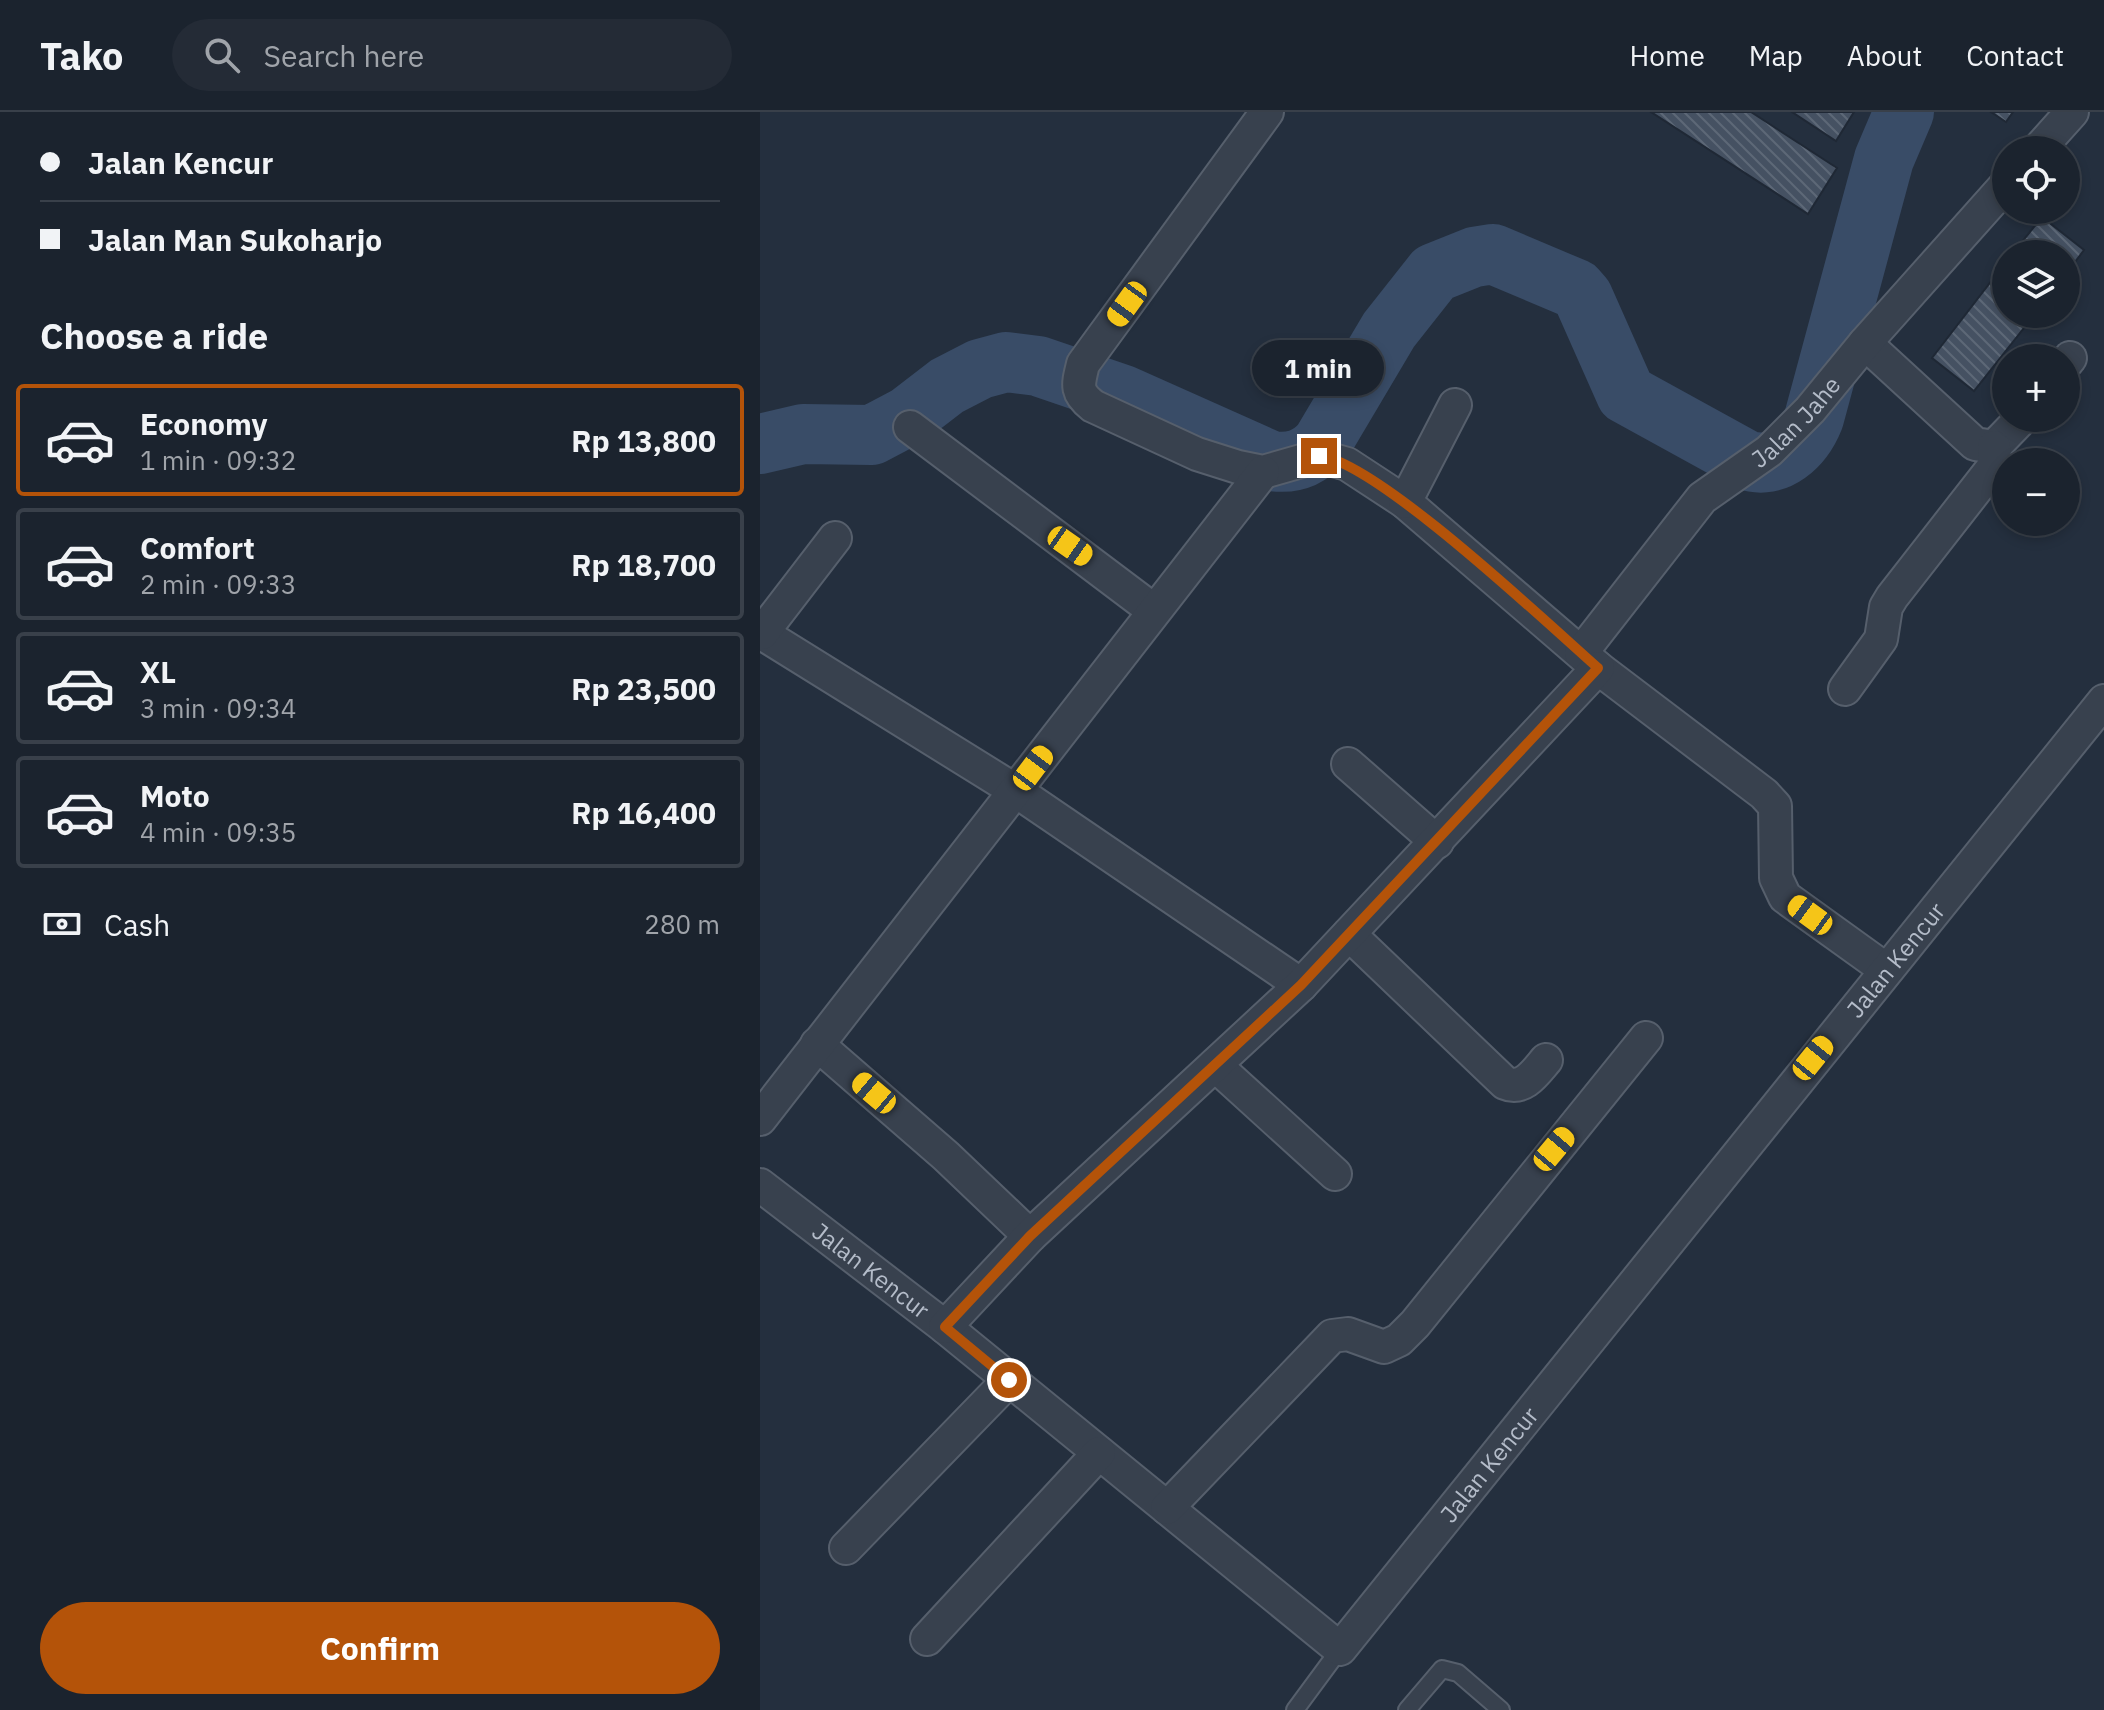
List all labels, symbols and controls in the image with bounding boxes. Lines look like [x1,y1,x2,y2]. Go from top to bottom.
search box [172,19,732,91]
text: Tako [40,31,124,80]
icon: search [200,33,244,77]
text: Search here [264,36,424,75]
text: Home [1629,37,1705,74]
text: Map [1749,37,1803,74]
text: About [1847,37,1922,74]
text: Contact [1966,37,2064,74]
map controls [1992,136,2080,536]
button: locate [1992,136,2080,224]
text: Jalan Kencur [88,143,273,182]
text: Jalan Man Sukoharjo [88,220,382,259]
button: layers [1992,240,2080,328]
car [1103,278,1151,330]
text: Choose a ride [40,312,268,359]
callout: 1 min [1253,340,1385,396]
button: + [1992,344,2080,432]
text: 1 min [1284,351,1352,385]
street label: Jalan Jahe [1745,369,1847,475]
icon: car [44,404,116,476]
text: Economy [140,404,268,443]
text: Rp 13,800 [571,421,716,460]
route end [1301,438,1337,474]
text: 1 min · 09:32 [140,443,296,477]
button: − [1992,448,2080,536]
car [1043,522,1097,570]
icon: car [44,528,116,600]
text: Comfort [140,528,255,567]
text: Rp 18,700 [571,545,716,584]
text: 2 min · 09:33 [140,567,296,601]
icon: car [44,652,116,724]
text: XL [140,652,176,691]
text: Rp 23,500 [571,669,716,708]
text: 3 min · 09:34 [140,691,296,725]
car [1009,742,1057,794]
icon: car [44,776,116,848]
text: Moto [140,776,210,815]
text: Rp 16,400 [571,793,716,832]
text: 4 min · 09:35 [140,815,296,849]
car [1784,891,1836,939]
street label: Jalan Kencur [1839,895,1952,1024]
icon: cash [40,902,84,946]
text: Cash [104,905,170,944]
text: 280 m [644,907,720,941]
car [1789,1032,1837,1084]
car [848,1068,900,1118]
car [1529,1123,1579,1175]
street label: Jalan Kencur [806,1215,936,1326]
route start [991,1362,1027,1398]
street label: Jalan Kencur [1433,1400,1545,1529]
button: Confirm [40,1602,720,1694]

